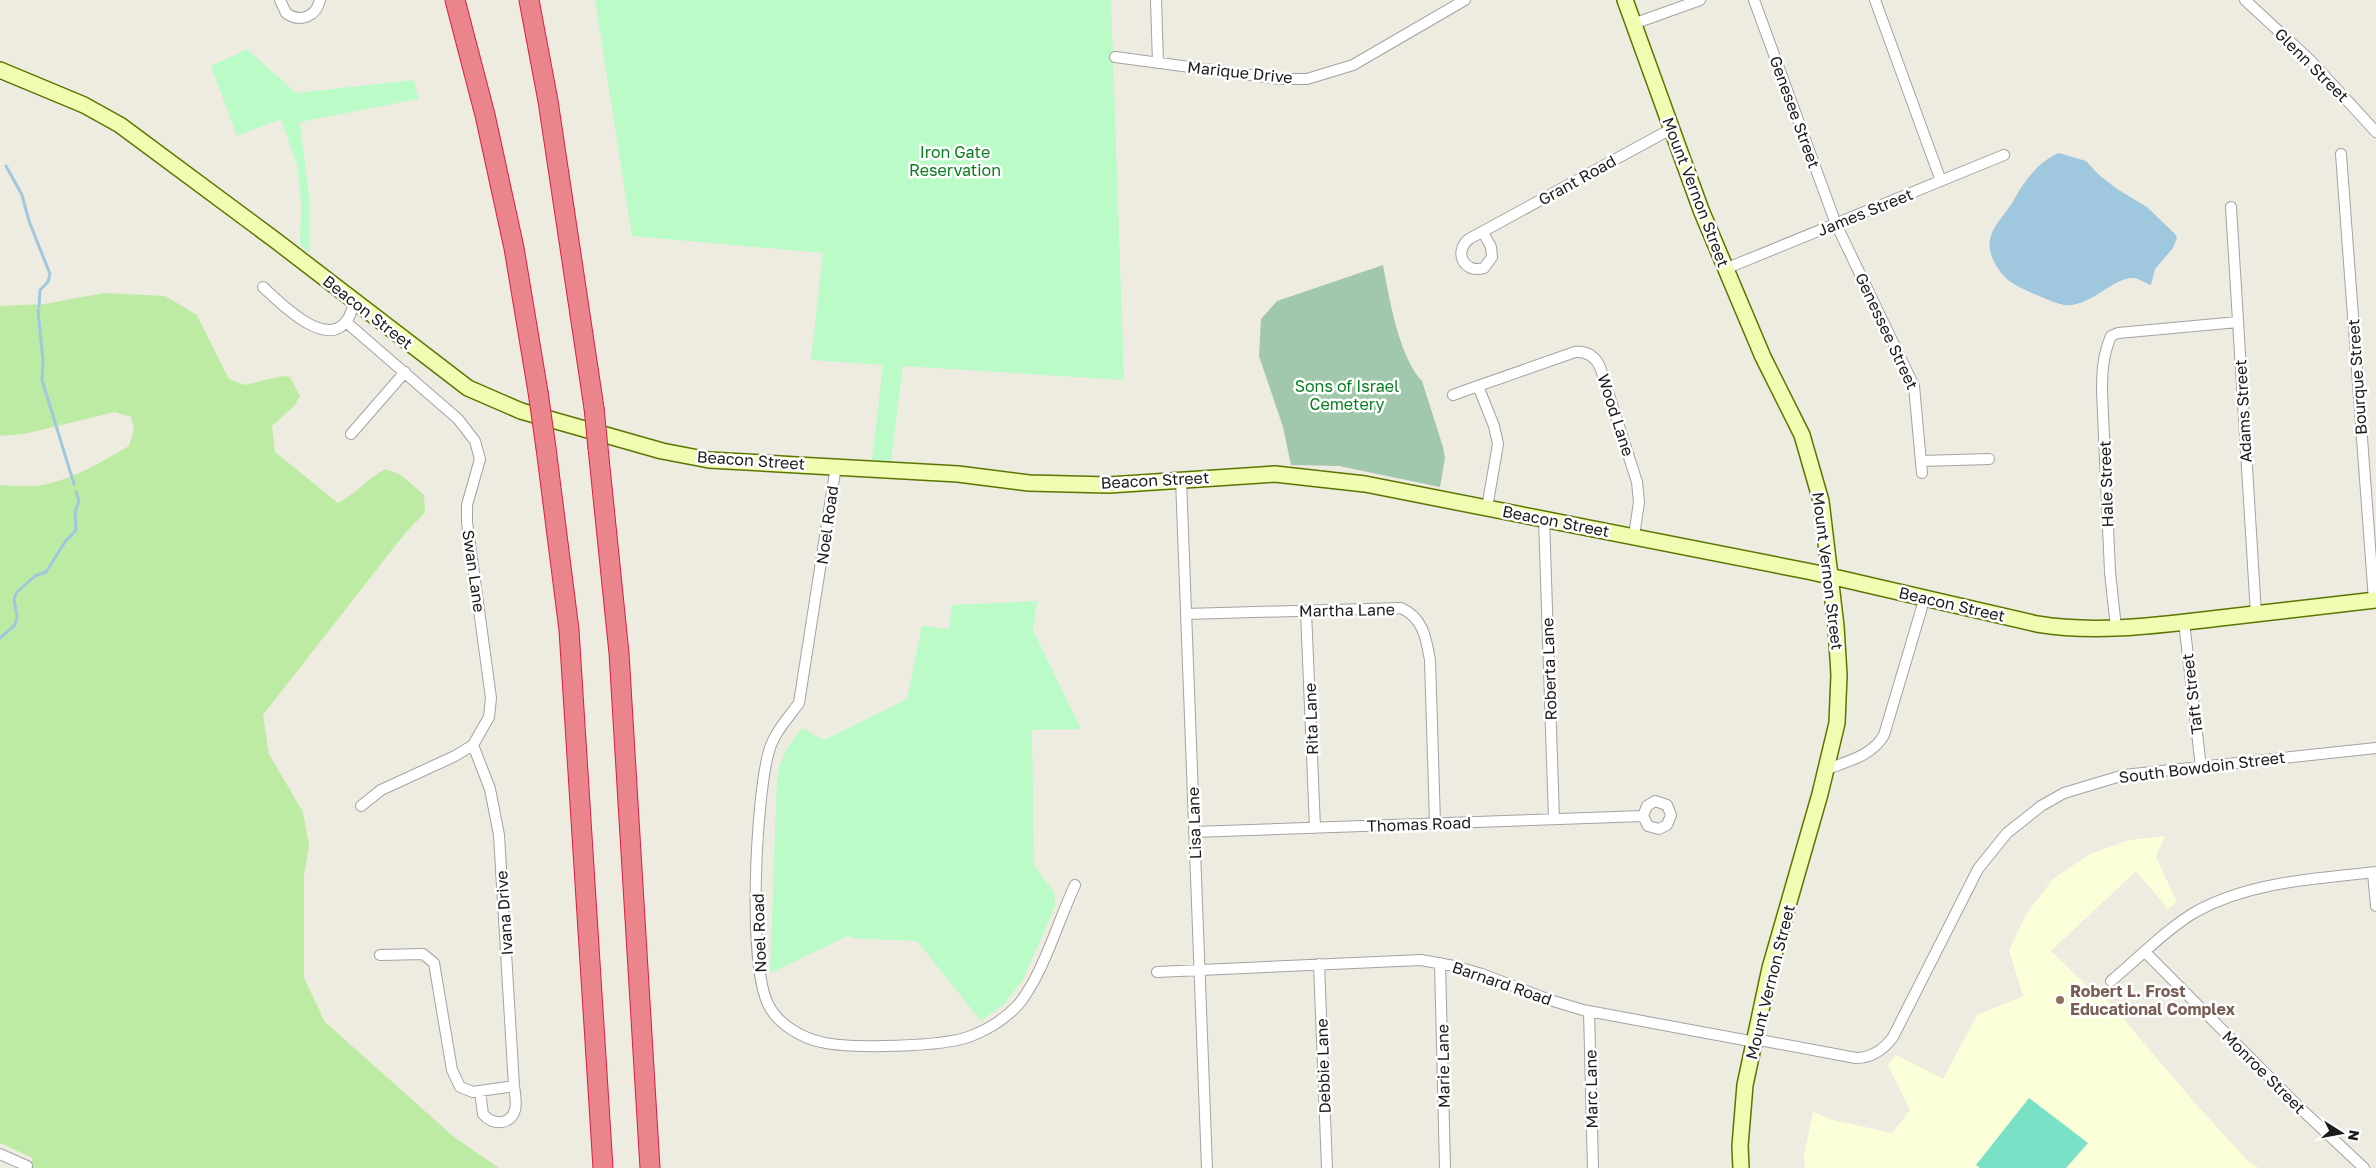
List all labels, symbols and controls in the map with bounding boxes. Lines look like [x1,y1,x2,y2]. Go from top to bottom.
street label: Glenn Street [2271,24,2353,106]
street label: Genesee Street [1765,53,1825,171]
street label: Marique Drive [1186,57,1294,87]
street label: Mount Vernon Street [1658,114,1734,270]
park label: Iron Gate Reservation [909,142,1001,180]
street label: Grant Road [1535,150,1619,210]
street label: James Street [1814,184,1916,240]
street label: Genessee Street [1851,269,1923,393]
street label: Beacon Street [319,271,417,353]
street label: Bourque Street [2343,318,2371,436]
street label: Adams Street [2230,359,2256,463]
street label: Wood Lane [1593,371,1639,459]
park label: Sons of Israel Cemetery [1295,376,1399,414]
street label: Hale Street [2094,440,2118,528]
street label: Beacon Street [696,446,806,474]
street label: Beacon Street [1100,467,1210,493]
street label: Noel Road [812,484,842,566]
street label: Mount Vernon Street [1808,491,1848,651]
street label: Beacon Street [1501,501,1611,541]
street label: Swan Lane [458,528,490,614]
street label: Beacon Street [1897,582,2007,626]
street label: Martha Lane [1299,599,1395,621]
street label: Roberta Lane [1537,617,1561,721]
street label: Taft Street [2177,652,2207,736]
street label: Rita Lane [1300,683,1322,755]
street label: South Bowdoin Street [2118,747,2286,787]
street label: Lisa Lane [1183,786,1205,860]
street label: Thomas Road [1367,812,1471,836]
street label: Ivana Drive [491,870,517,956]
street label: Noel Road [748,893,770,973]
street label: Mount Vernon Street [1741,902,1799,1062]
street label: Barnard Road [1450,957,1554,1009]
place label: Robert L. Frost Educational Complex [2070,981,2236,1019]
marker: Robert L. Frost Educational Complex [2054,994,2066,1006]
street label: Debbie Lane [1311,1018,1335,1114]
street label: Marie Lane [1432,1024,1454,1108]
street label: Monroe Street [2218,1026,2310,1118]
street label: Marc Lane [1580,1049,1602,1129]
north arrow [2316,1108,2366,1158]
text: N [2345,1129,2364,1142]

